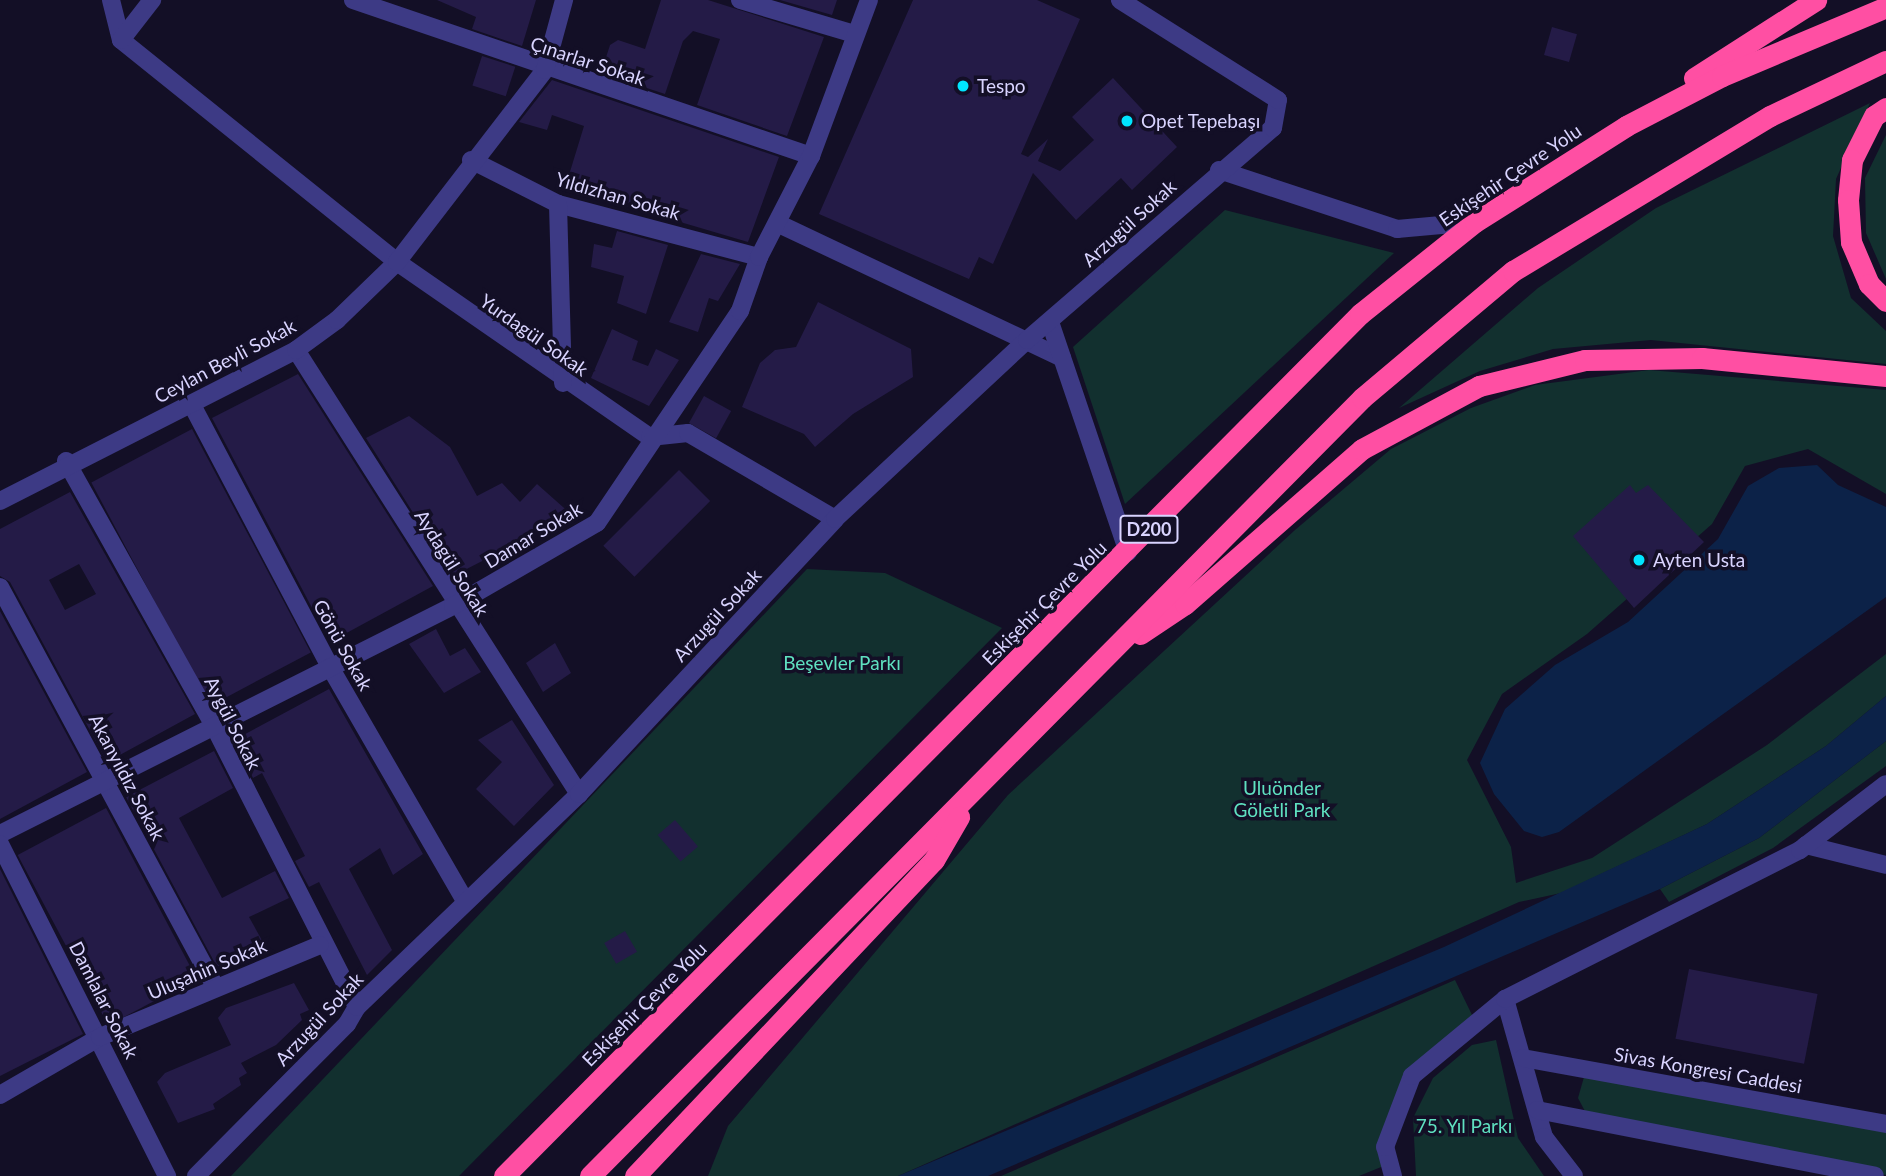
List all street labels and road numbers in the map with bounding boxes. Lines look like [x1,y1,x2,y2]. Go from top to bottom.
street label: Çınarlar Sokak [528,32,648,90]
street label: Eskişehir Çevre Yolu [1434,119,1586,231]
street label: Yıldızhan Sokak [553,167,683,225]
street label: Arzugül Sokak [1077,175,1181,271]
street label: Yurdagül Sokak [475,289,593,381]
street label: Ceylan Beyli Sokak [150,314,300,408]
street label: Damar Sokak [480,497,586,573]
street label: Aydagül Sokak [410,506,494,620]
road number: D200 [1119,514,1179,544]
street label: Eskişehir Çevre Yolu [977,536,1111,670]
street label: Arzugül Sokak [668,564,766,666]
street label: Gönü Sokak [309,596,377,694]
street label: Aygül Sokak [200,673,266,773]
street label: Akanyıldız Sokak [84,710,170,844]
street label: Uluşahin Sokak [144,934,270,1004]
street label: Damlalar Sokak [65,937,143,1063]
street label: Eskişehir Çevre Yolu [577,937,711,1071]
street label: Arzugül Sokak [270,968,368,1070]
street label: Sivas Kongresi Caddesi [1612,1042,1804,1098]

